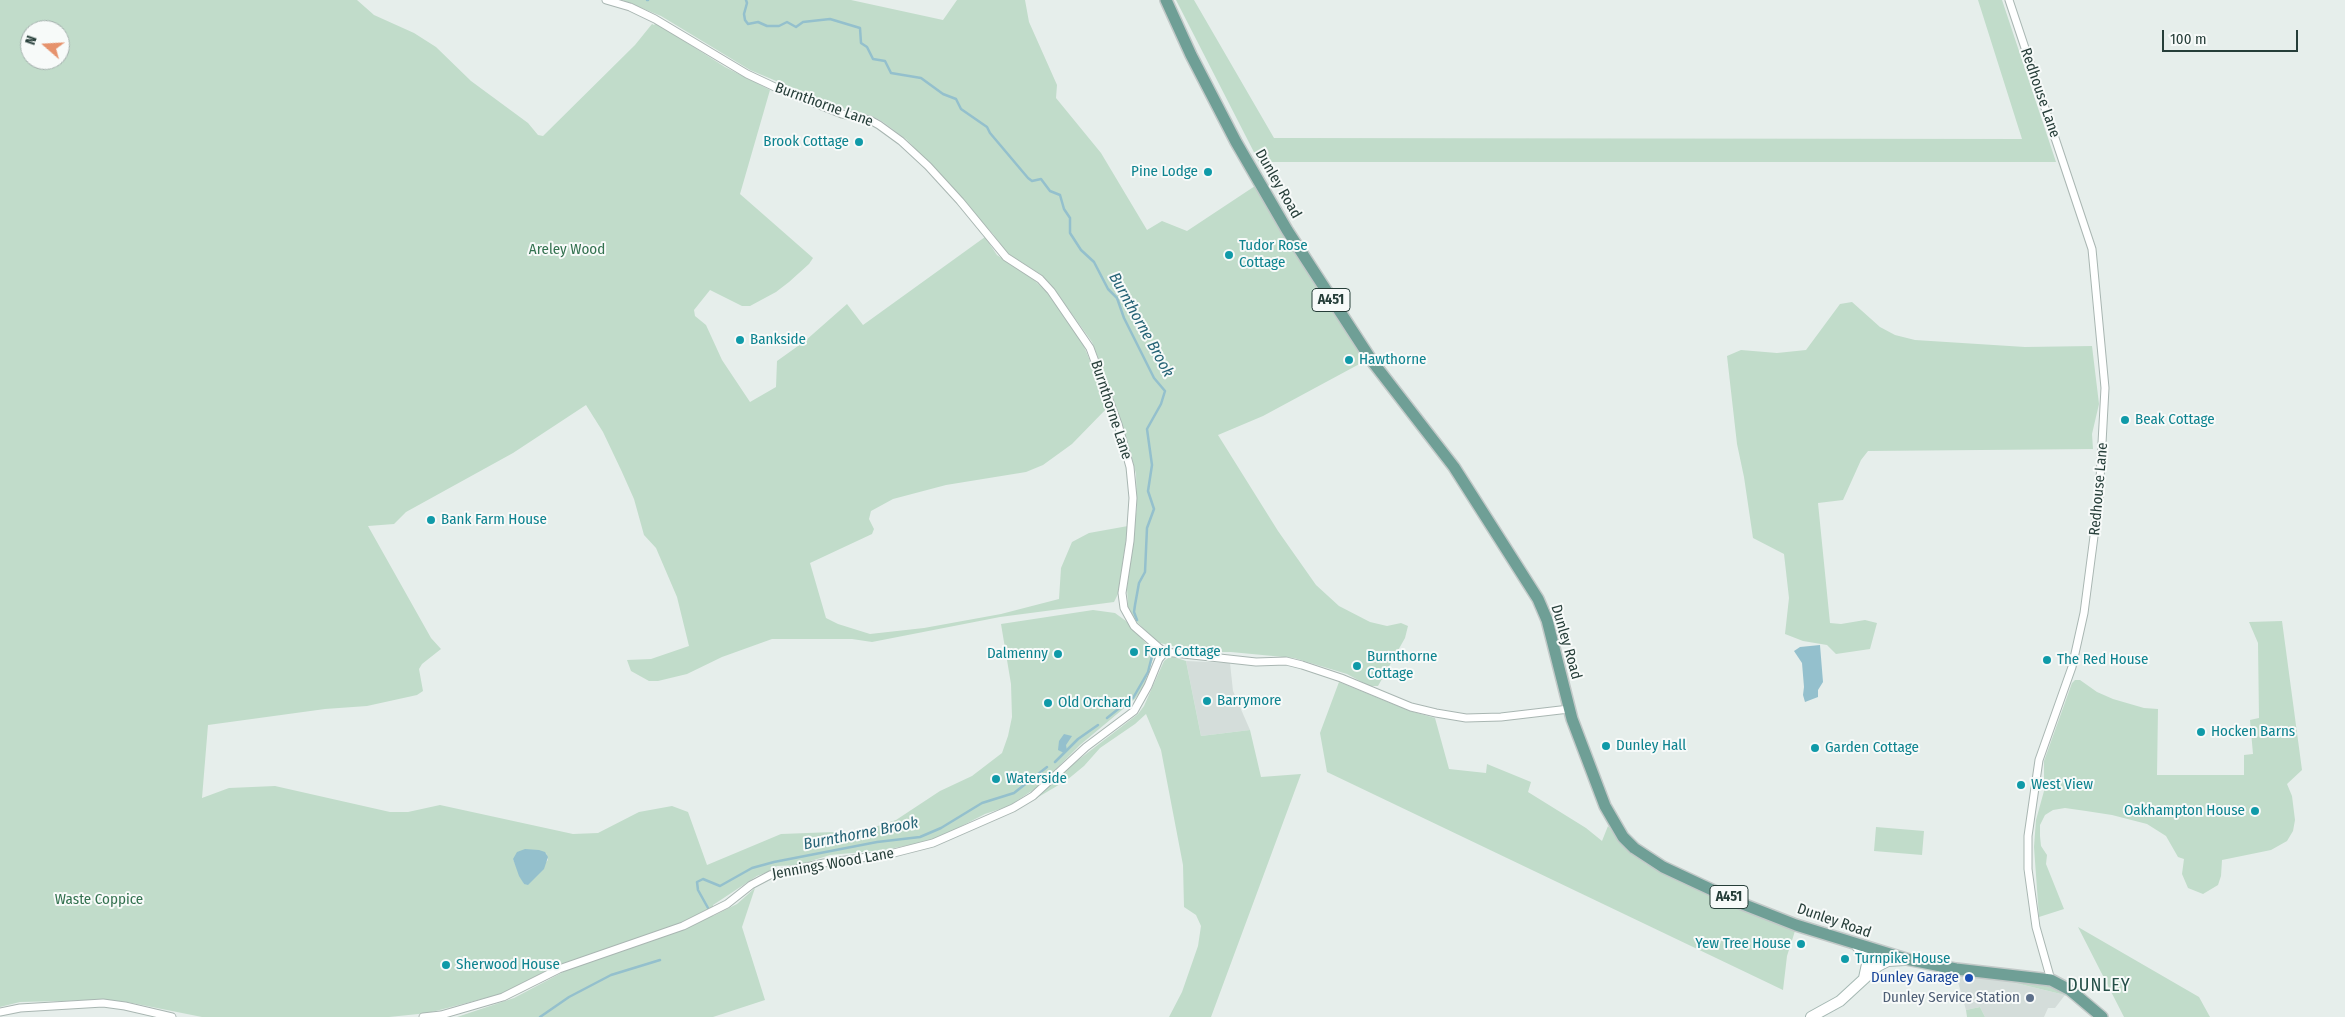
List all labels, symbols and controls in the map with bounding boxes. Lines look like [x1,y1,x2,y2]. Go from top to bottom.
north arrow [20,20,70,70]
scale bar [2165,20,2301,52]
text: 100 m [2170,30,2207,48]
text: N [22,34,41,47]
street label: Redhouse Lane [2016,46,2064,140]
street label: Burnthorne Lane [772,79,876,131]
place label: Brook Cottage [763,133,849,151]
marker: Brook Cottage [853,136,865,148]
street label: Dunley Road [1251,146,1305,222]
place label: Pine Lodge [1131,163,1198,181]
marker: Pine Lodge [1202,166,1214,178]
place label: Tudor Rose Cottage [1239,237,1308,272]
park label: Areley Wood [529,241,605,259]
marker: Tudor Rose Cottage [1223,249,1235,261]
water label: Burnthorne Brook [1104,269,1178,381]
road number: A451 [1312,288,1350,312]
place label: Bankside [750,331,806,349]
marker: Bankside [734,334,746,346]
place label: Hawthorne [1359,351,1426,369]
marker: Hawthorne [1343,354,1355,366]
street label: Burnthorne Lane [1086,358,1136,462]
place label: Beak Cottage [2135,411,2215,429]
marker: Beak Cottage [2119,414,2131,426]
street label: Redhouse Lane [2086,442,2112,536]
place label: Bank Farm House [441,511,547,529]
marker: Bank Farm House [425,514,437,526]
street label: Dunley Road [1547,603,1585,681]
place label: Ford Cottage [1144,643,1221,661]
place label: Dalmenny [987,645,1048,663]
marker: Ford Cottage [1128,646,1140,658]
marker: Dalmenny [1052,648,1064,660]
place label: Burnthorne Cottage [1367,648,1437,683]
place label: The Red House [2057,651,2148,669]
marker: The Red House [2041,654,2053,666]
marker: Burnthorne Cottage [1351,660,1363,672]
place label: Barrymore [1217,692,1281,710]
place label: Old Orchard [1058,694,1132,712]
marker: Barrymore [1201,695,1213,707]
marker: Old Orchard [1042,697,1054,709]
place label: Hocken Barns [2211,723,2295,741]
marker: Hocken Barns [2195,726,2207,738]
place label: Dunley Hall [1616,737,1686,755]
place label: Garden Cottage [1825,739,1919,757]
marker: Dunley Hall [1600,740,1612,752]
marker: Garden Cottage [1809,742,1821,754]
place label: Waterside [1006,770,1067,788]
marker: Waterside [990,773,1002,785]
place label: West View [2031,776,2093,794]
marker: West View [2015,779,2027,791]
place label: Oakhampton House [2124,802,2245,820]
marker: Oakhampton House [2249,805,2261,817]
water label: Burnthorne Brook [802,813,920,855]
street label: Jennings Wood Lane [771,844,895,884]
road number: A451 [1710,886,1748,909]
park label: Waste Coppice [55,891,143,909]
street label: Dunley Road [1795,900,1873,942]
place label: Yew Tree House [1695,935,1791,953]
marker: Yew Tree House [1795,938,1807,950]
place label: Turnpike House [1855,950,1951,968]
marker: Turnpike House [1839,953,1851,965]
place label: Sherwood House [456,956,560,974]
marker: Sherwood House [440,959,452,971]
place label: Dunley Garage [1871,969,1959,987]
marker: Dunley Garage [1963,972,1975,984]
district label: DUNLEY [2067,975,2131,997]
place label: Dunley Service Station [1882,989,2020,1007]
marker: Dunley Service Station [2024,992,2036,1004]

